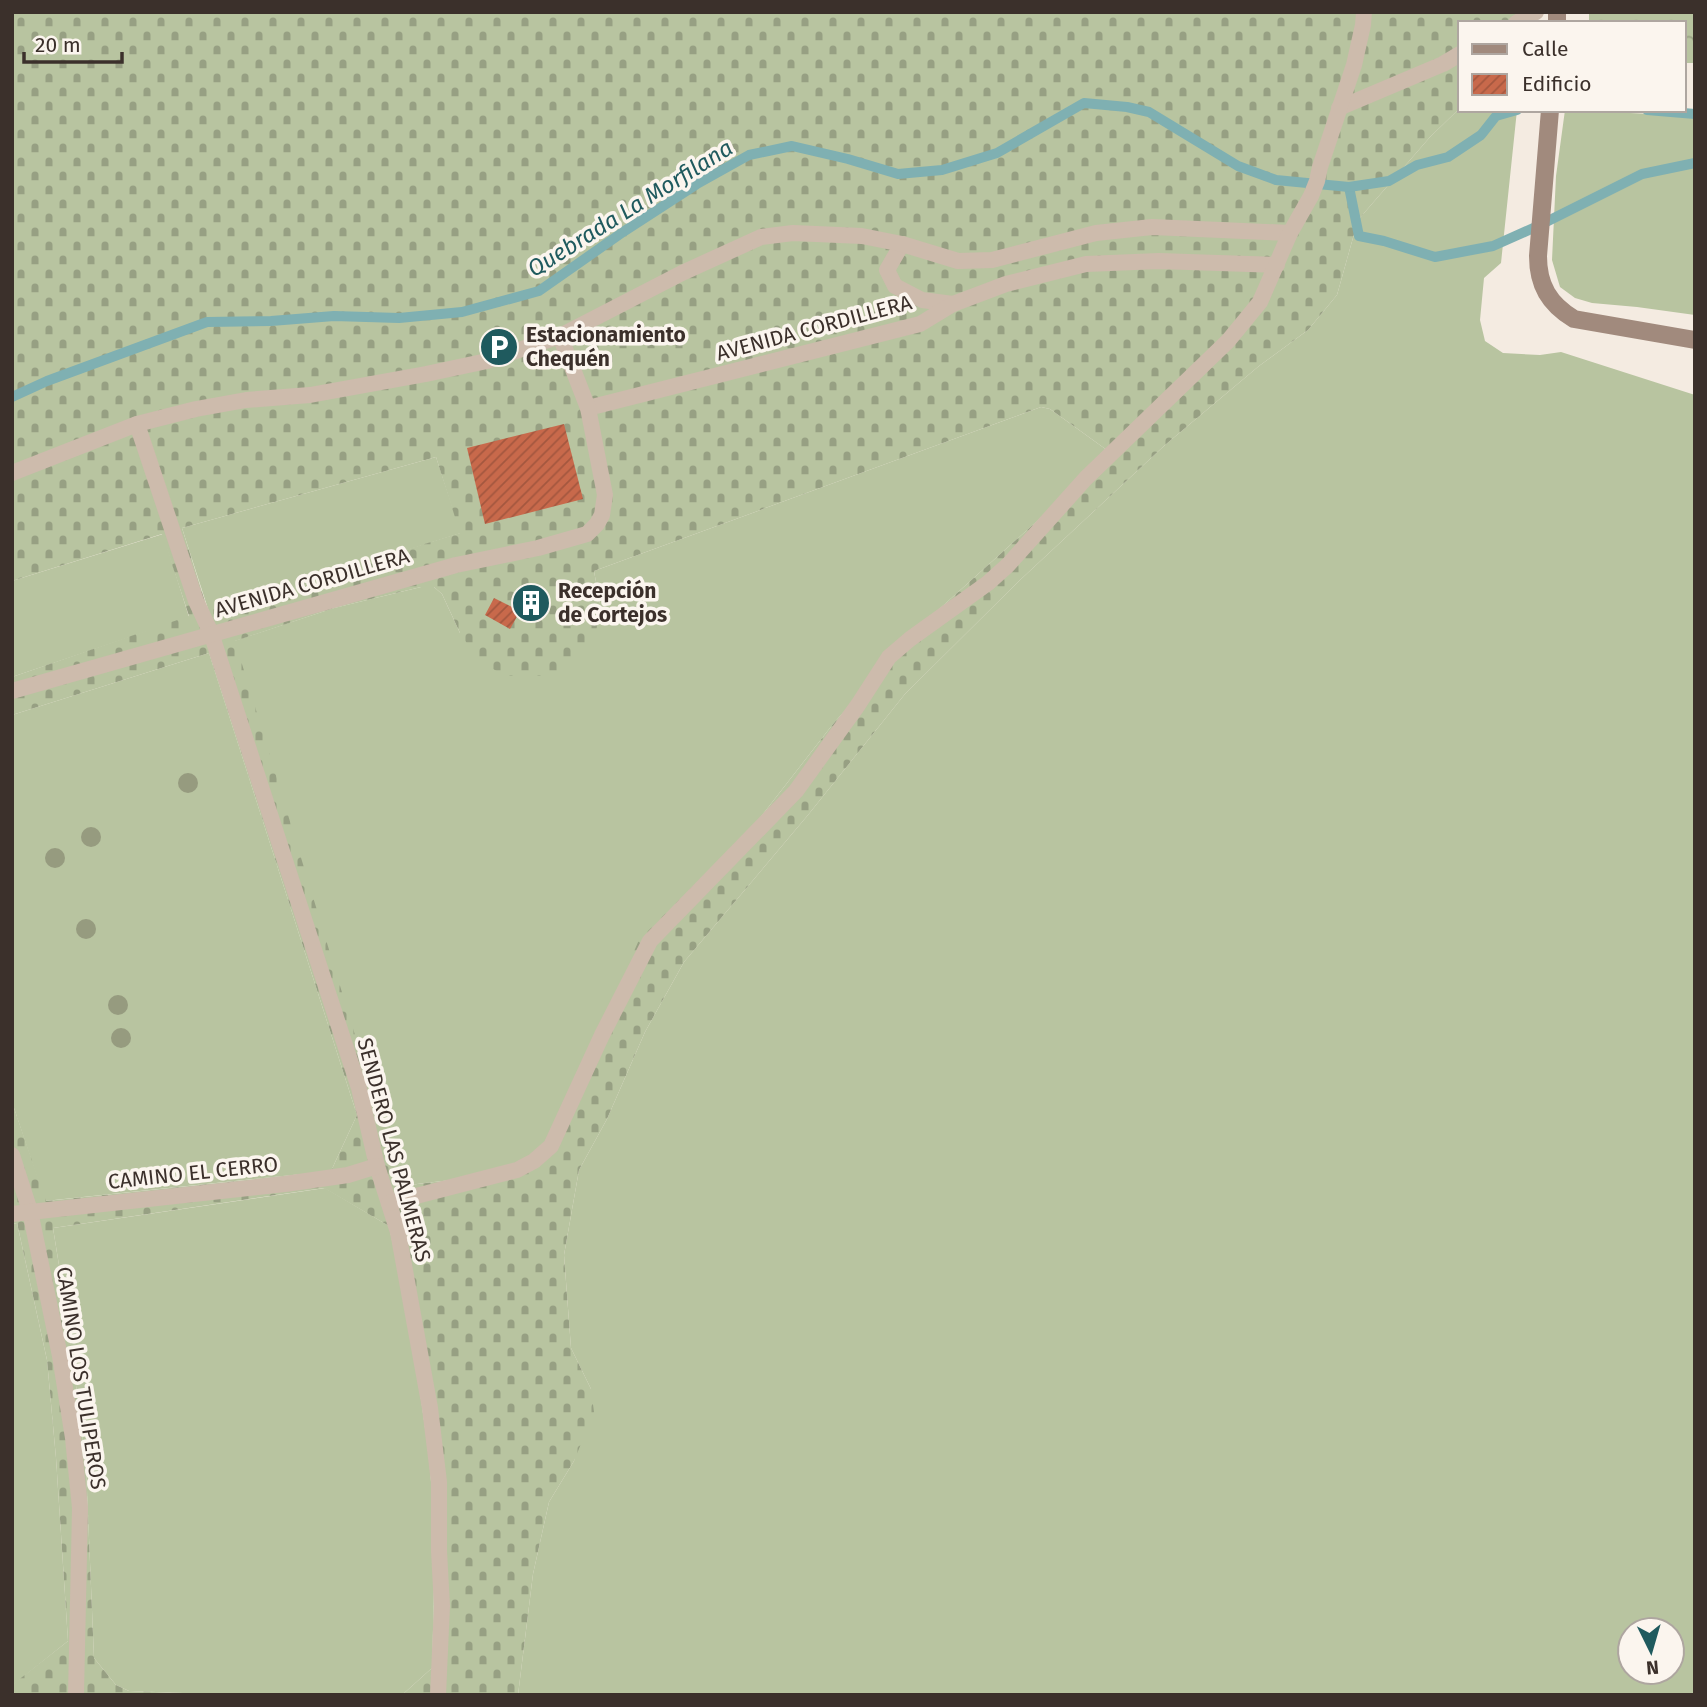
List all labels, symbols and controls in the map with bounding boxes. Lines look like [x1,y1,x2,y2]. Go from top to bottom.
scale bar [24,21,122,65]
legend [1458,21,1686,112]
text: 20 m [35,32,81,58]
text: Calle [1522,36,1568,62]
text: Edificio [1522,71,1592,97]
water label: Quebrada La Morfilana [522,133,738,283]
street label: AVENIDA CORDILLERA [713,289,915,367]
place label: Estacionamiento Chequén [526,322,686,372]
parking icon: Estacionamiento Chequén [478,326,520,368]
street label: AVENIDA CORDILLERA [212,543,412,623]
place label: Recepción de Cortejos [558,578,667,628]
building icon: Recepción de Cortejos [510,582,552,624]
street label: SENDERO LAS PALMERAS [352,1035,436,1265]
street label: CAMINO EL CERRO [107,1151,279,1195]
street label: CAMINO LOS TULIPEROS [51,1265,111,1491]
north arrow [1616,1616,1686,1686]
text: N [1645,1655,1660,1679]

